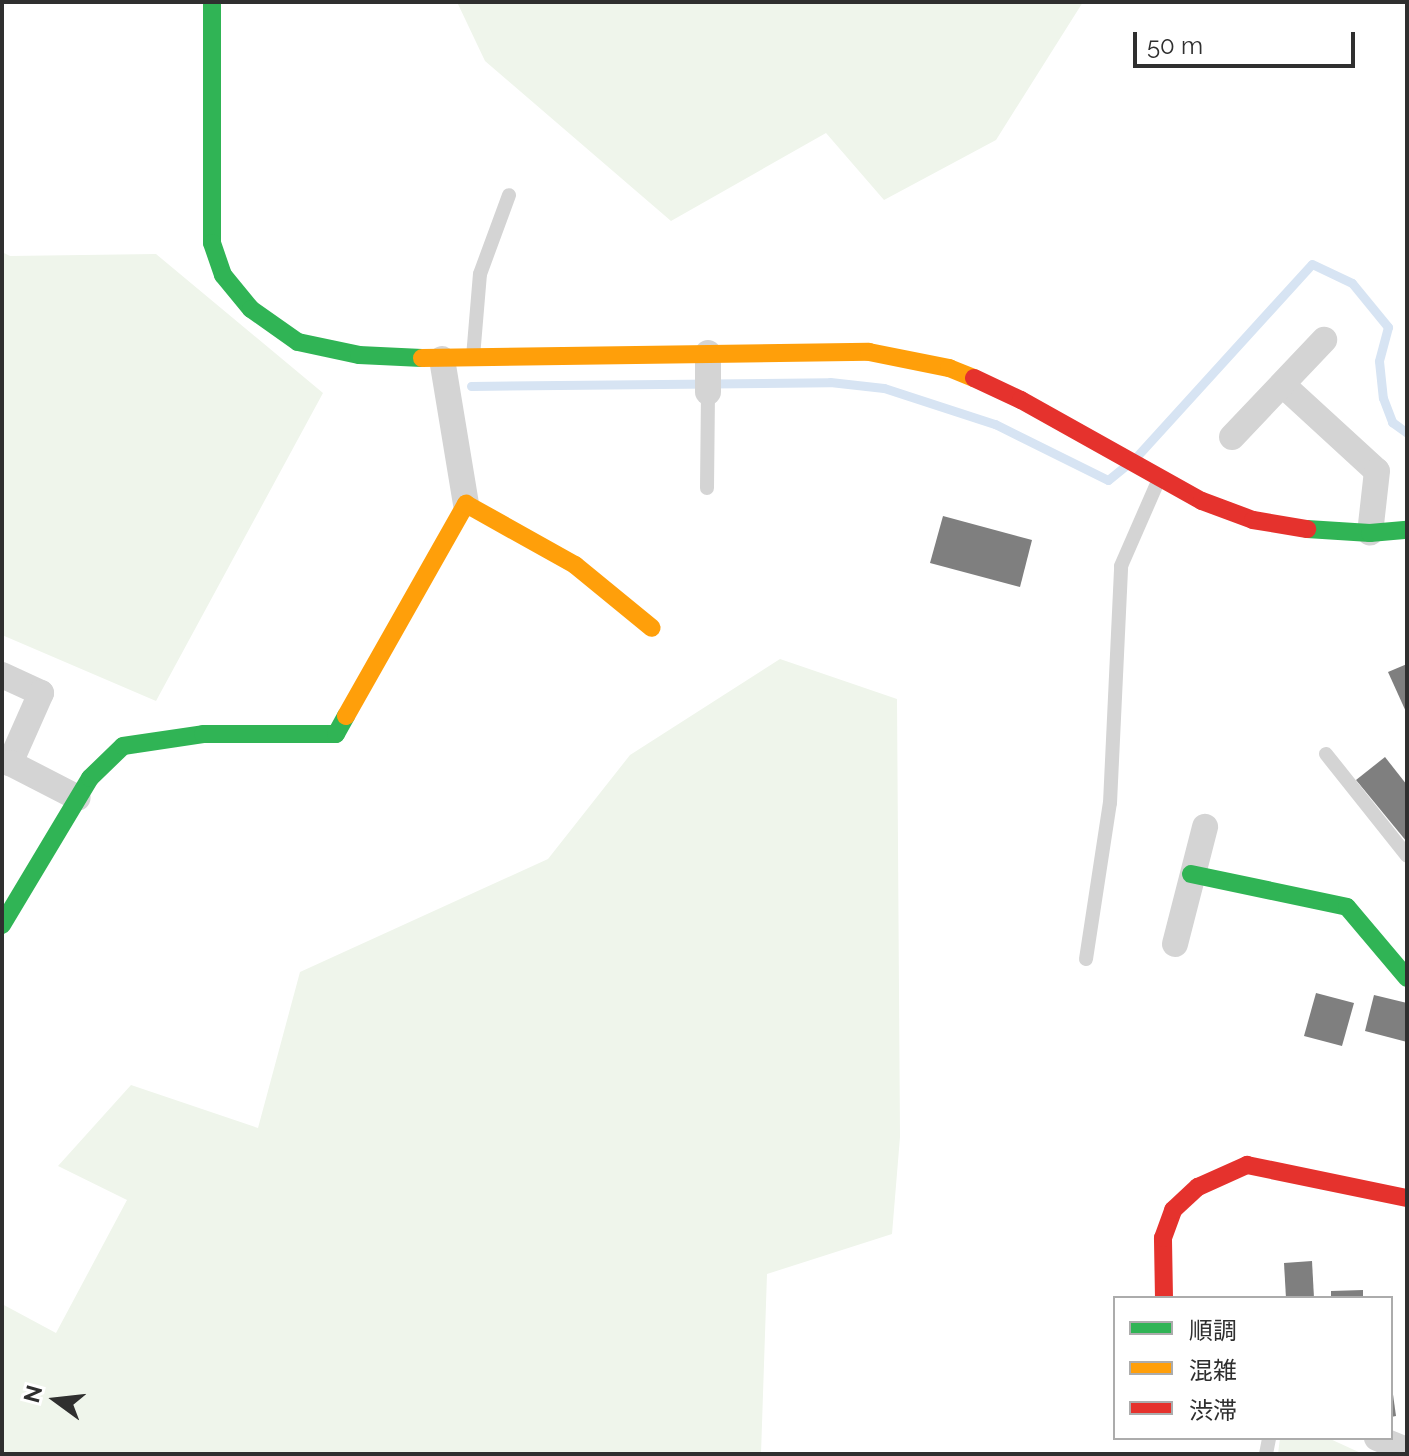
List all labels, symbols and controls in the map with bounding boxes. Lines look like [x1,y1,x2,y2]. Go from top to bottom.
scale bar [1137,16,1359,66]
text: 50 m [1147,31,1203,60]
legend [1113,1296,1393,1440]
text: 順調 [1189,1316,1237,1345]
text: 混雑 [1189,1356,1237,1385]
north arrow [16,1360,96,1440]
text: N [18,1382,48,1405]
text: 渋滞 [1189,1396,1237,1425]

